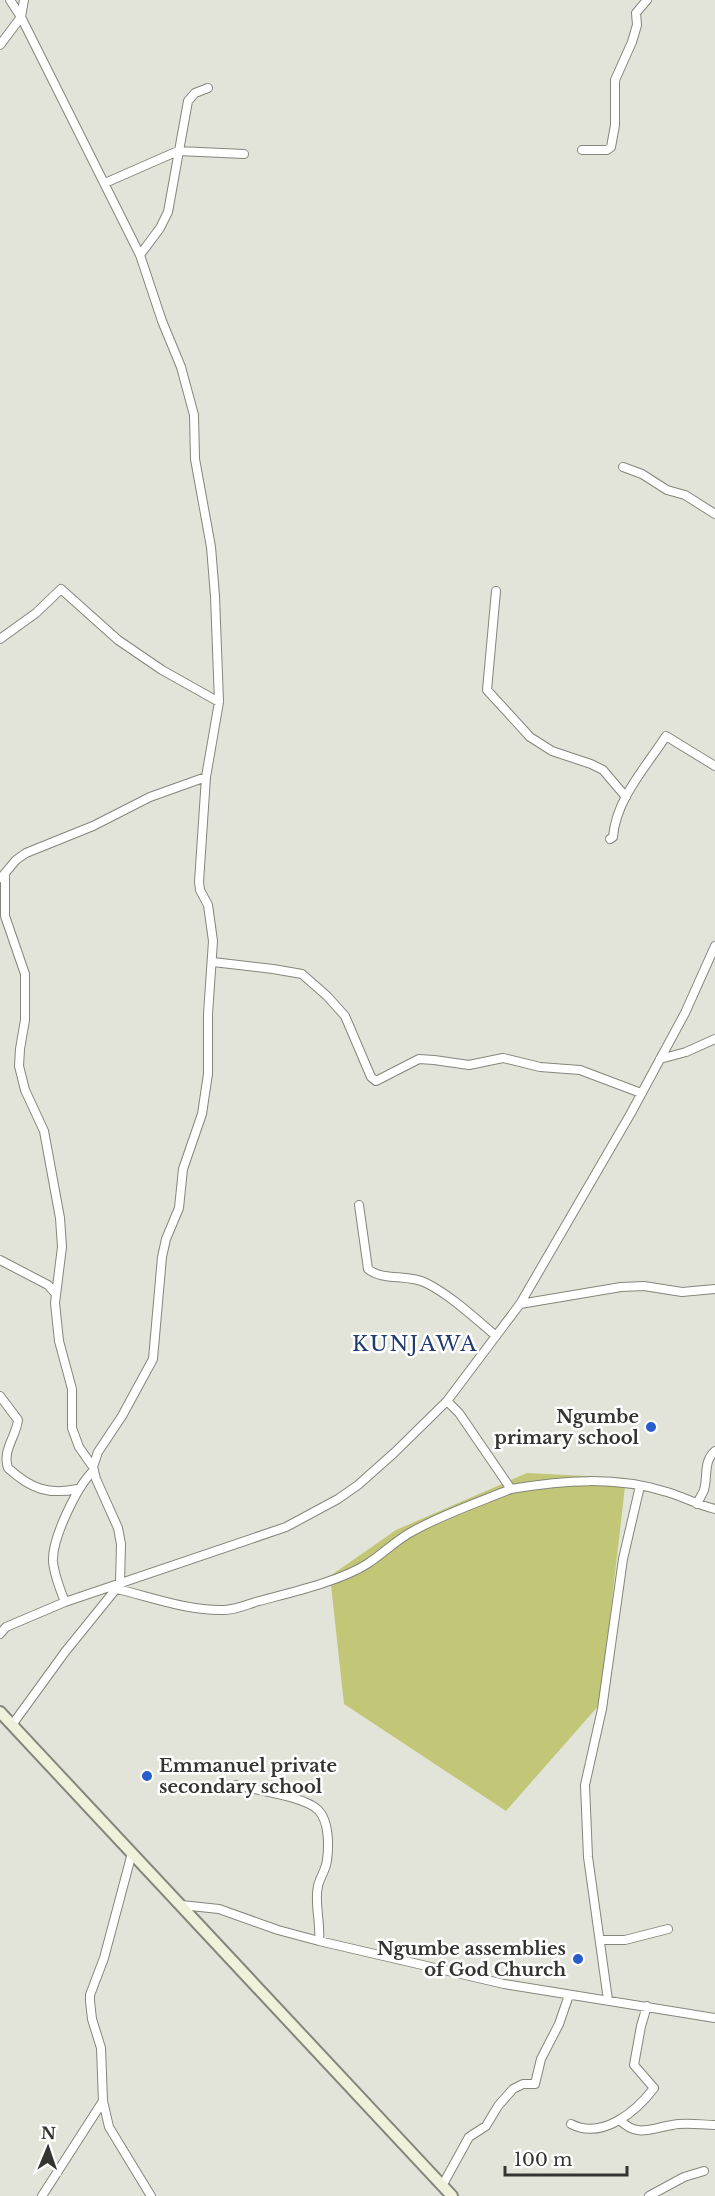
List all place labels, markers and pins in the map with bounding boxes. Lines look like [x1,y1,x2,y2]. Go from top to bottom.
place label: Ngumbe primary school [494,1406,640,1449]
marker: Ngumbe primary school [644,1420,658,1434]
place label: Emmanuel private secondary school [159,1755,337,1798]
marker: Emmanuel private secondary school [140,1769,154,1783]
place label: Ngumbe assemblies of God Church [377,1938,566,1981]
marker: Ngumbe assemblies of God Church [571,1952,585,1966]

